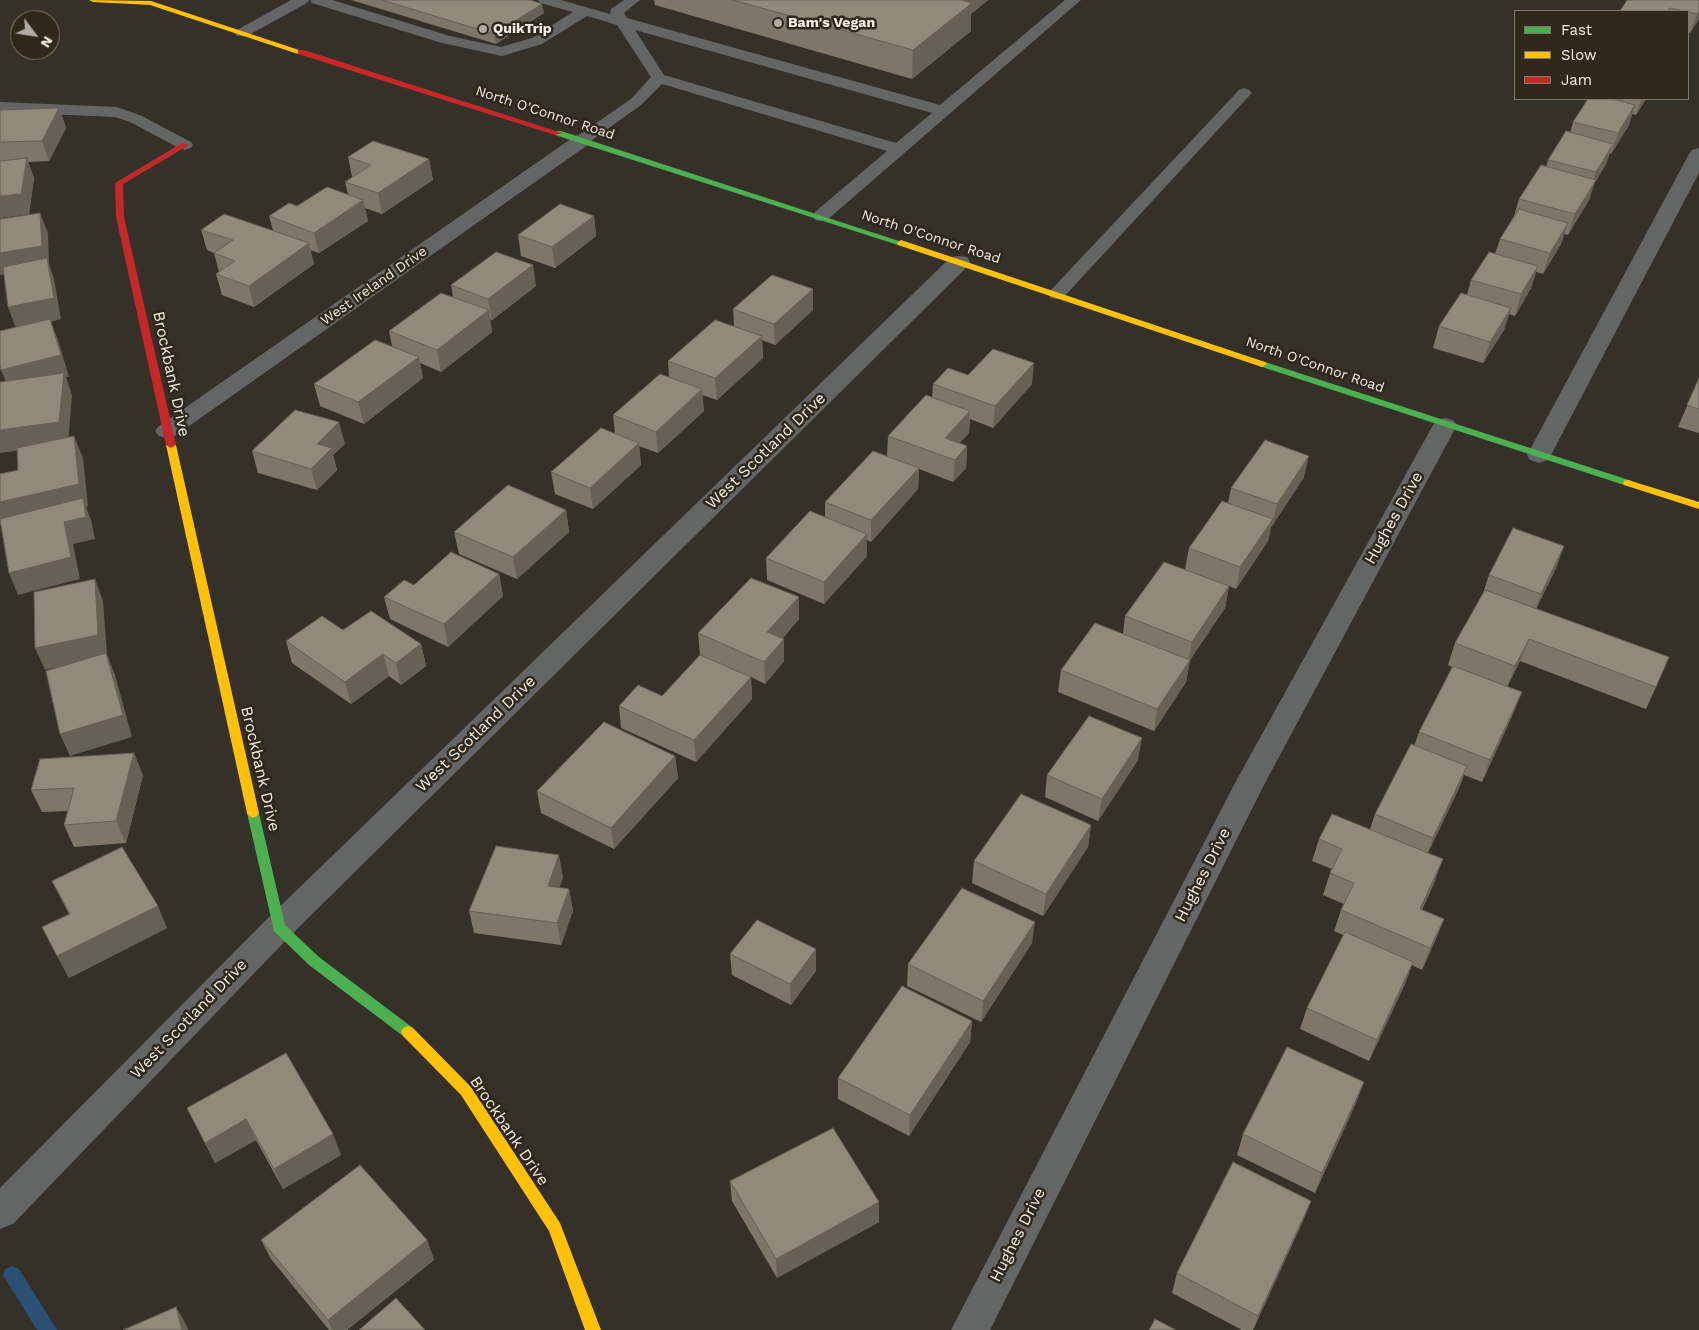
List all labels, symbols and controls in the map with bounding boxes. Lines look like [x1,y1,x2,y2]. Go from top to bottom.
north arrow [10,10,60,60]
legend [1514,10,1689,100]
place label: Bam's Vegan [788,15,875,31]
marker: Bam's Vegan [772,17,784,29]
place label: QuikTrip [493,21,552,37]
text: Fast [1561,21,1592,39]
marker: QuikTrip [477,23,489,35]
text: N [37,34,57,51]
text: Slow [1561,46,1597,64]
text: Jam [1561,71,1592,89]
street label: North O'Connor Road [473,83,617,143]
street label: North O'Connor Road [859,207,1003,267]
street label: West Ireland Drive [318,243,430,329]
street label: Brockbank Drive [148,310,194,438]
street label: North O'Connor Road [1244,333,1386,397]
street label: West Scotland Drive [702,389,830,513]
street label: Hughes Drive [1361,468,1427,568]
street label: West Scotland Drive [412,672,540,796]
street label: Brockbank Drive [236,705,284,833]
street label: Hughes Drive [1171,825,1235,925]
street label: West Scotland Drive [127,955,251,1083]
street label: Brockbank Drive [465,1073,553,1189]
street label: Hughes Drive [986,1185,1050,1285]

